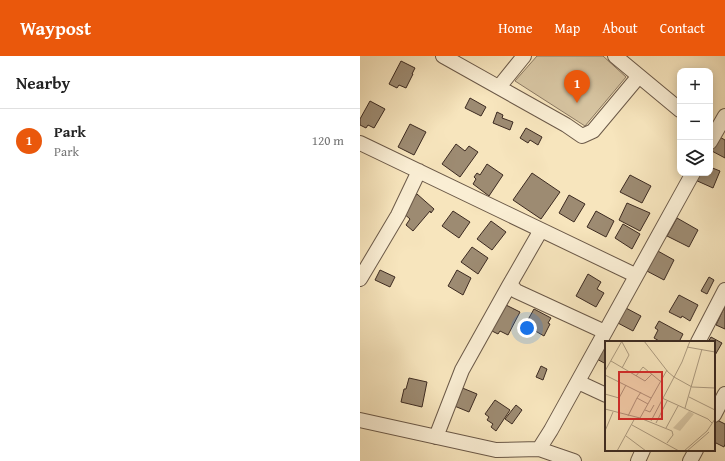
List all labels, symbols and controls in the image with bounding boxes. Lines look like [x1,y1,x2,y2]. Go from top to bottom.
text: Waypost [20,14,91,42]
text: Home [498,18,533,38]
text: Map [555,18,580,38]
text: About [602,18,638,38]
text: Contact [660,18,705,38]
map controls [677,68,713,176]
button: + [677,68,713,104]
text: Nearby [16,70,70,95]
pin: 1 [564,70,590,103]
button: − [677,104,713,140]
text: Park [54,121,86,142]
text: 1 [26,131,32,150]
text: 120 m [312,131,344,150]
button: layers [677,140,713,176]
text: Park [54,142,79,161]
your location [517,318,537,338]
inset map [605,341,715,451]

